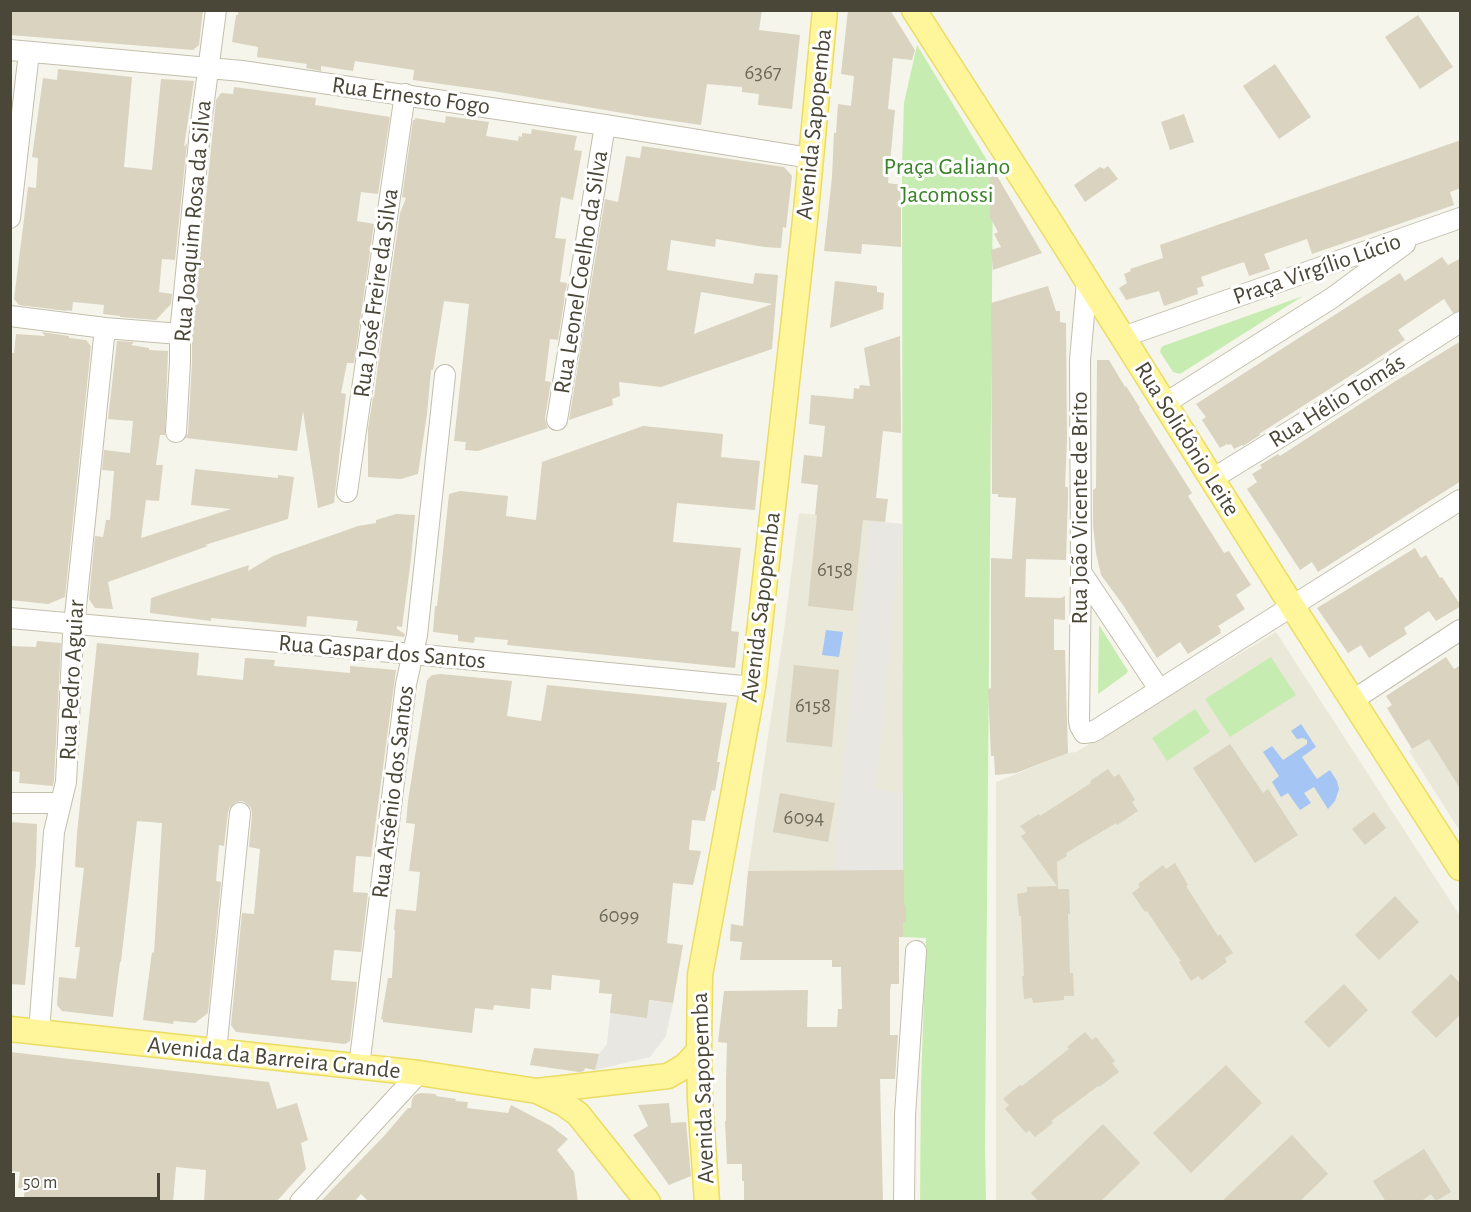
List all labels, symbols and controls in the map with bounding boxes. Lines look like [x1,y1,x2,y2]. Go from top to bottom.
street label: Avenida Sapopemba [790,27,838,221]
house number: 6367 [744,60,782,86]
street label: Rua Ernesto Fogo [330,71,492,121]
street label: Rua Joaquim Rosa da Silva [168,99,218,343]
street label: Rua Leonel Coelho da Silva [548,148,614,396]
park label: Praça Galiano Jacomossi [884,153,1010,209]
street label: Rua José Freire da Silva [347,187,405,399]
street label: Praça Virgílio Lúcio [1229,227,1405,311]
street label: Rua Hélio Tomás [1263,348,1411,454]
street label: Rua Solidônio Leite [1128,356,1246,522]
street label: Rua João Vicente de Brito [1066,392,1094,624]
street label: Avenida Sapopemba [735,510,787,704]
house number: 6158 [817,557,853,583]
street label: Rua Pedro Aguiar [53,599,91,761]
street label: Rua Gaspar dos Santos [277,629,487,675]
street label: Rua Arsênio dos Santos [366,684,420,900]
house number: 6158 [795,693,831,719]
house number: 6094 [784,805,824,831]
house number: 6099 [599,903,639,929]
street label: Avenida Sapopemba [685,992,721,1184]
street label: Avenida da Barreira Grande [146,1030,402,1086]
scale bar [15,1161,164,1199]
text: 50 m [23,1174,57,1192]

